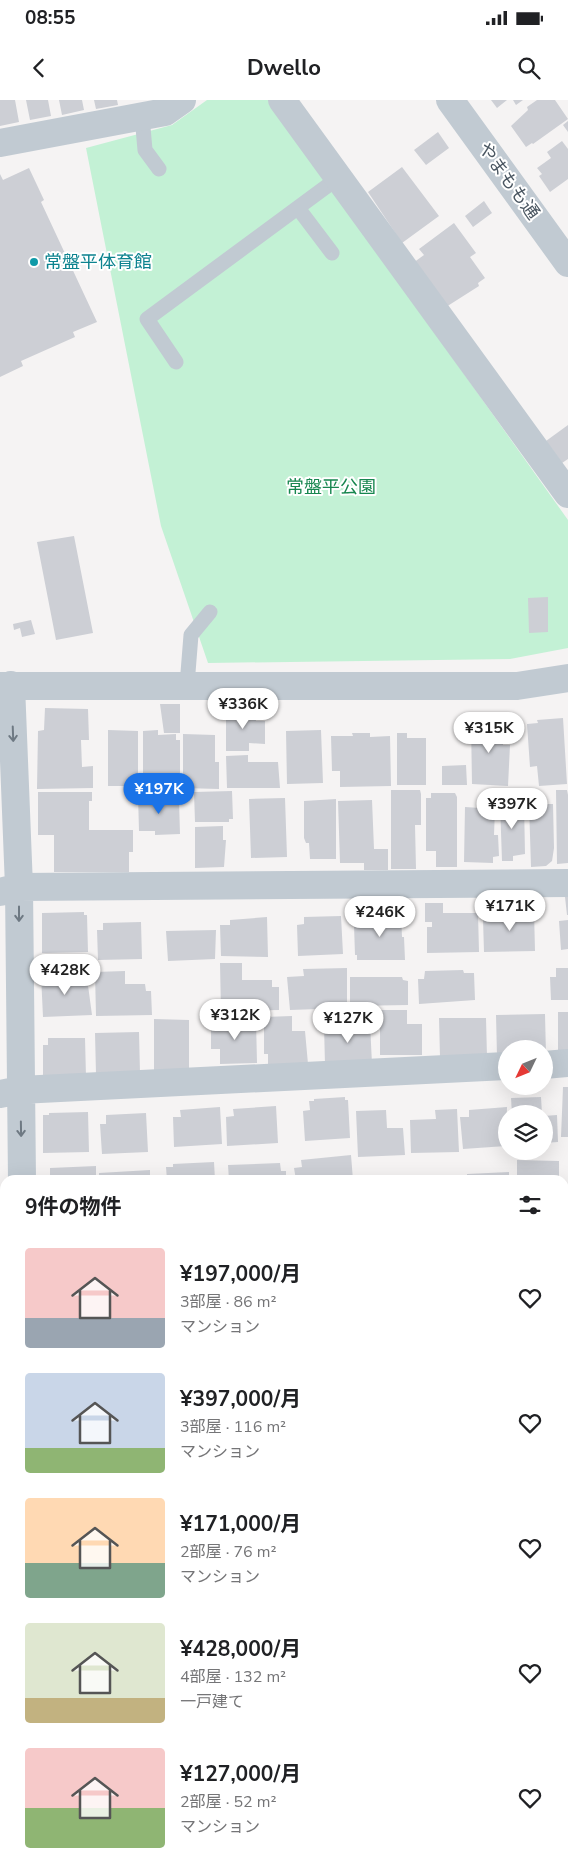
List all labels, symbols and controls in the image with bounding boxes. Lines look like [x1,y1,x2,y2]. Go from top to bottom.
text: 08:55 [25,5,75,31]
text: Dwello [247,53,321,83]
icon: back [25,54,53,82]
icon: search [515,54,543,82]
street label: やまもも通 [473,138,545,224]
place label: 常盤平体育館 [44,250,152,274]
marker: 常盤平体育館 [28,256,40,268]
park label: 常盤平公園 [286,475,376,499]
pin: ¥336K [208,688,278,730]
text: ¥336K [218,693,268,715]
pin: ¥315K [454,712,524,754]
text: ¥315K [464,717,514,739]
one-way arrow [8,726,18,742]
pin: ¥197K [124,772,194,815]
text: ¥197K [134,778,184,800]
pin: ¥397K [477,788,547,830]
text: ¥397K [487,793,537,815]
pin: ¥171K [475,890,545,932]
text: ¥171K [485,895,535,917]
pin: ¥246K [345,896,415,938]
text: ¥246K [355,901,405,923]
one-way arrow [14,906,24,922]
pin: ¥428K [30,954,100,996]
text: ¥428K [40,959,90,981]
pin: ¥312K [200,998,270,1041]
pin: ¥127K [313,1002,383,1044]
text: ¥312K [210,1004,260,1026]
text: ¥127K [323,1007,373,1029]
north arrow [498,1040,552,1095]
map controls [498,1040,553,1160]
button: layers [498,1105,553,1160]
one-way arrow [16,1120,26,1137]
icon: filters [516,1191,544,1219]
text: 9件の物件 [25,1193,122,1221]
text: ¥197,000/月 [180,1260,301,1288]
icon: home [65,1268,125,1328]
icon: heart [516,1284,544,1312]
text: 3部屋 · 86 m² [180,1291,277,1313]
text: マンション [180,1316,260,1338]
text: ¥397,000/月 [180,1385,301,1413]
icon: home [65,1393,125,1453]
icon: heart [516,1409,544,1437]
text: 3部屋 · 116 m² [180,1416,286,1438]
text: マンション [180,1441,260,1463]
text: ¥171,000/月 [180,1510,301,1538]
icon: home [65,1518,125,1578]
icon: heart [516,1534,544,1562]
text: 2部屋 · 76 m² [180,1541,277,1563]
text: マンション [180,1566,260,1588]
text: ¥428,000/月 [180,1635,301,1663]
icon: home [65,1643,125,1703]
icon: heart [516,1659,544,1687]
text: 4部屋 · 132 m² [180,1666,286,1688]
text: 一戸建て [180,1691,244,1713]
text: ¥127,000/月 [180,1760,301,1788]
icon: home [65,1768,125,1828]
icon: heart [516,1784,544,1812]
text: 2部屋 · 52 m² [180,1791,277,1813]
text: マンション [180,1816,260,1838]

